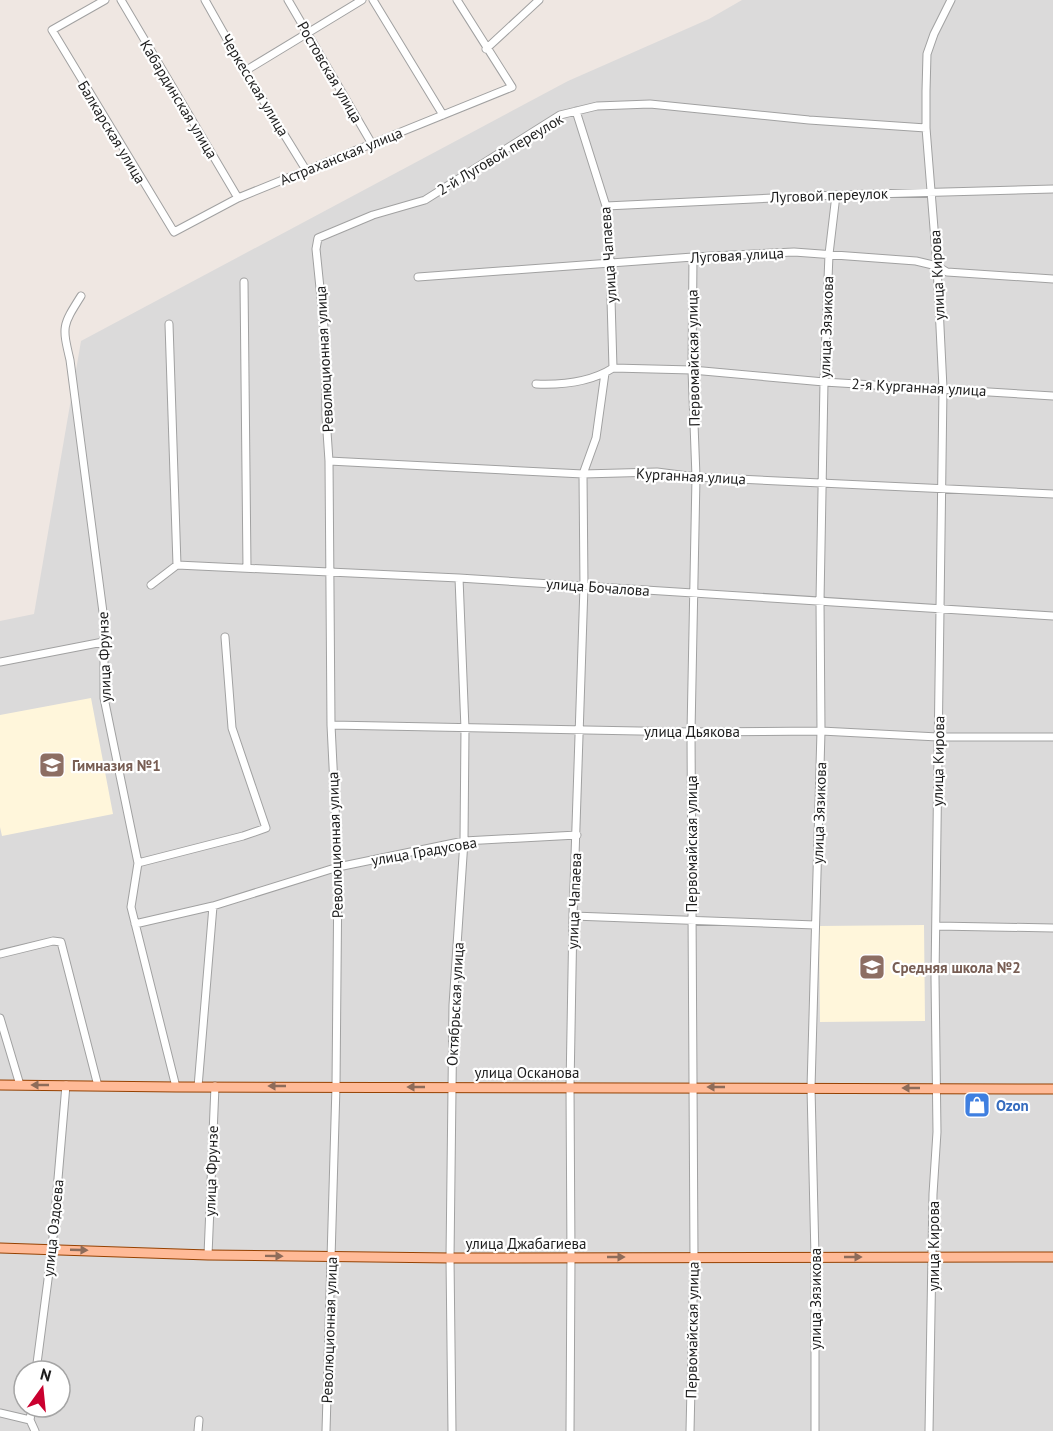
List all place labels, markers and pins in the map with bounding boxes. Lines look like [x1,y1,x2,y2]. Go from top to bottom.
school or university icon: Гимназия №1 [37,750,67,780]
place label: Гимназия №1 [72,756,161,775]
school or university icon: Средняя школа №2 [857,952,887,982]
place label: Средняя школа №2 [892,958,1021,977]
shop icon: Ozon [962,1090,992,1120]
place label: Ozon [996,1096,1029,1115]

